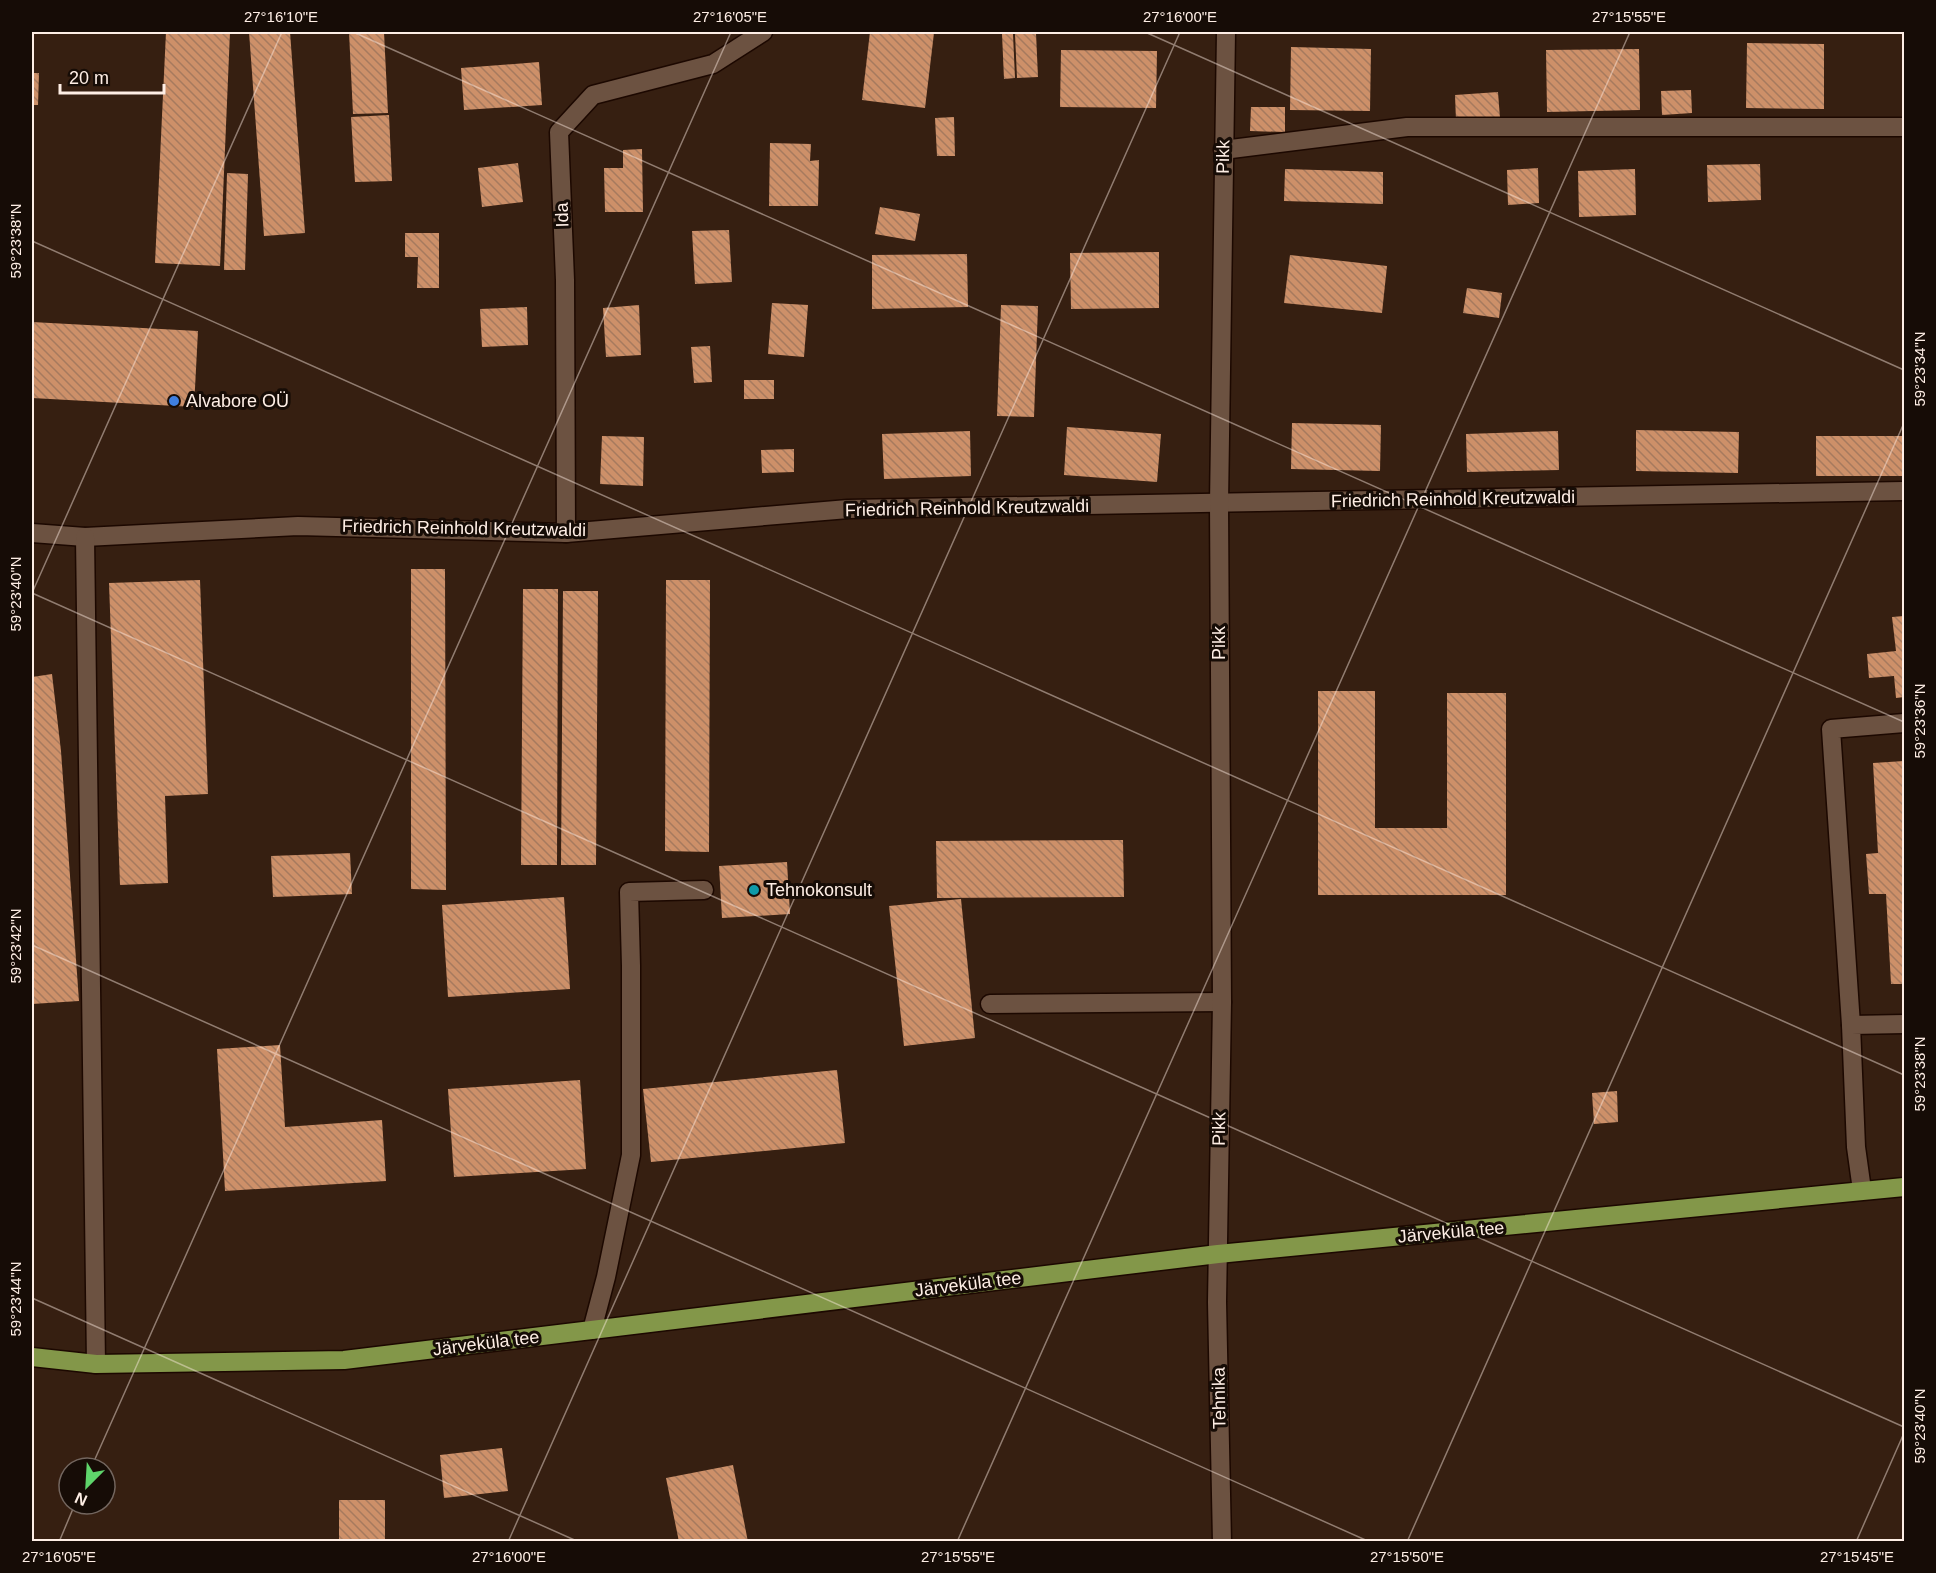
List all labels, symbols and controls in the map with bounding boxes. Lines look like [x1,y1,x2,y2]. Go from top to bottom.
text: 27°16'10"E [244,8,318,25]
text: 27°16'05"E [693,8,767,25]
text: 27°16'00"E [1143,8,1217,25]
text: 27°15'55"E [1592,8,1666,25]
scale bar [60,57,164,95]
text: 20 m [69,68,109,88]
street label: Pikk [1213,139,1233,174]
street label: Ida [552,201,572,228]
text: 59°23'38"N [7,203,24,279]
text: 59°23'34"N [1911,331,1928,407]
place label: Alvabore OÜ [186,391,289,411]
marker: Alvabore OÜ [167,394,181,408]
street label: Friedrich Reinhold Kreutzwaldi [1331,487,1575,511]
street label: Friedrich Reinhold Kreutzwaldi [845,496,1089,520]
street label: Friedrich Reinhold Kreutzwaldi [342,516,586,540]
text: 59°23'40"N [7,556,24,632]
street label: Pikk [1209,625,1229,660]
text: 59°23'36"N [1911,683,1928,759]
place label: Tehnokonsult [766,880,872,900]
marker: Tehnokonsult [747,883,761,897]
text: 59°23'42"N [7,908,24,984]
text: 59°23'38"N [1911,1036,1928,1112]
street label: Pikk [1209,1111,1229,1146]
street label: Järveküla tee [1397,1217,1505,1247]
text: 59°23'44"N [7,1261,24,1337]
street label: Järveküla tee [914,1268,1022,1300]
street label: Järveküla tee [432,1327,540,1359]
street label: Tehnika [1208,1366,1230,1429]
text: 59°23'40"N [1911,1388,1928,1464]
north arrow [57,1456,117,1516]
text: N [72,1489,90,1509]
text: 27°16'05"E [22,1548,96,1565]
text: 27°16'00"E [472,1548,546,1565]
text: 27°15'55"E [921,1548,995,1565]
text: 27°15'50"E [1370,1548,1444,1565]
text: 27°15'45"E [1820,1548,1894,1565]

